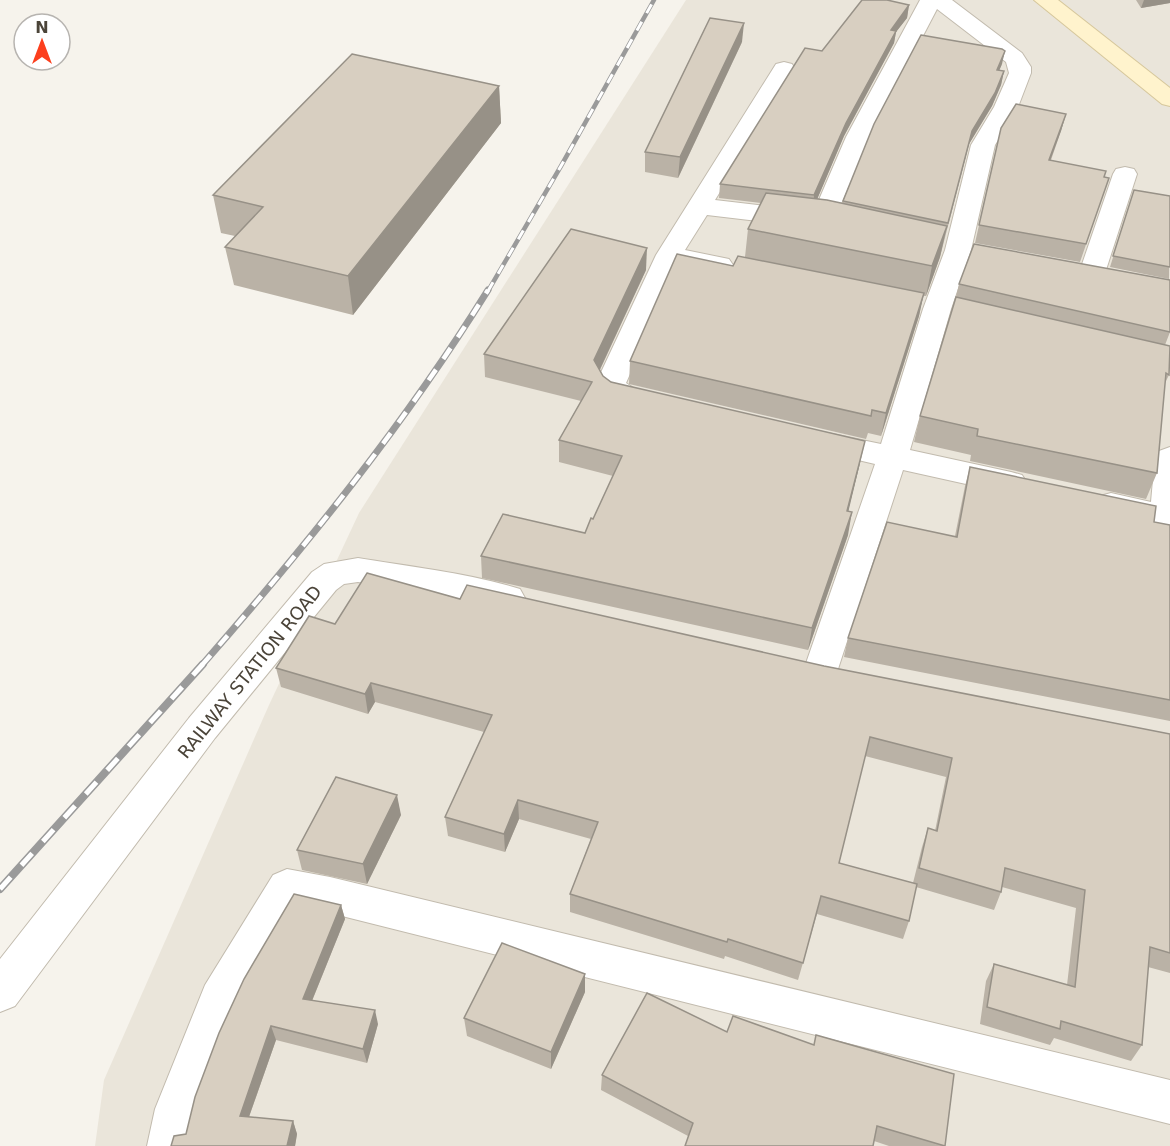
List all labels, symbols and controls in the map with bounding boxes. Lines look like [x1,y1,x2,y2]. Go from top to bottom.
north arrow [12,12,72,72]
text: N [35,18,49,37]
street label: RAILWAY STATION ROAD [173,581,326,762]

